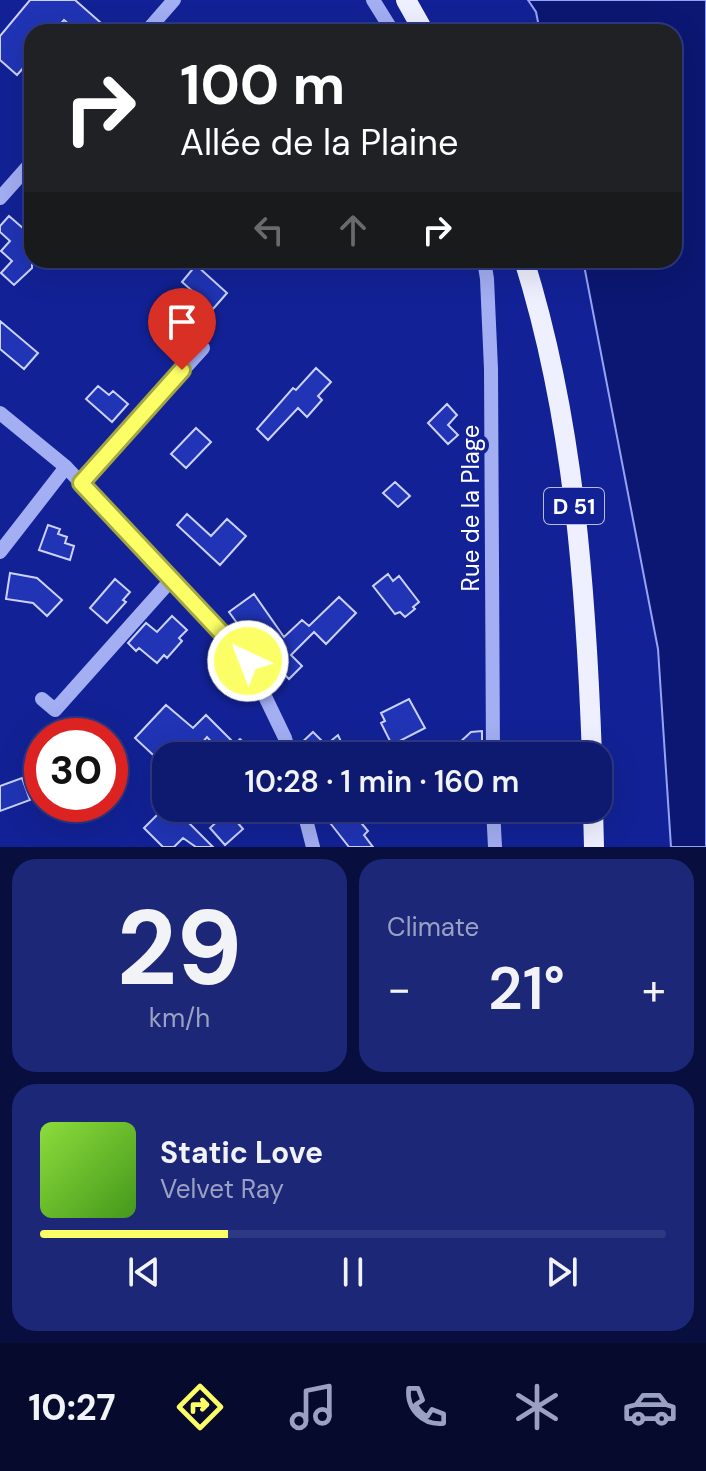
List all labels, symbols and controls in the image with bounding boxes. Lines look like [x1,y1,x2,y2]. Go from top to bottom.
text: 100 m [180,48,345,121]
icon: right [48,56,152,160]
text: Allée de la Plaine [180,119,458,166]
icon: left [247,208,291,252]
icon: ahead [331,208,375,252]
icon: right [415,208,459,252]
pin [148,288,216,370]
icon: arrive [160,300,204,344]
street label: Rue de la Plage [455,425,486,591]
road number: D 51 [544,488,604,524]
position arrow [206,619,290,703]
speed limit sign: 30 [24,718,128,822]
text: 10:28 · 1 min · 160 m [245,762,519,801]
text: 29 [117,881,242,1016]
text: Climate [387,910,479,944]
text: 21° [488,949,565,1028]
text: − [387,960,411,1018]
text: + [642,960,666,1018]
text: km/h [149,1001,210,1035]
text: Static Love [160,1133,323,1172]
text: Velvet Ray [160,1172,284,1206]
icon: previous [122,1250,166,1294]
icon: pause [331,1250,375,1294]
icon: next [540,1250,584,1294]
icon: directions [172,1379,228,1435]
icon: music [285,1379,341,1435]
icon: phone [397,1379,453,1435]
icon: climate [509,1379,565,1435]
icon: car [622,1379,678,1435]
text: 10:27 [28,1384,116,1431]

